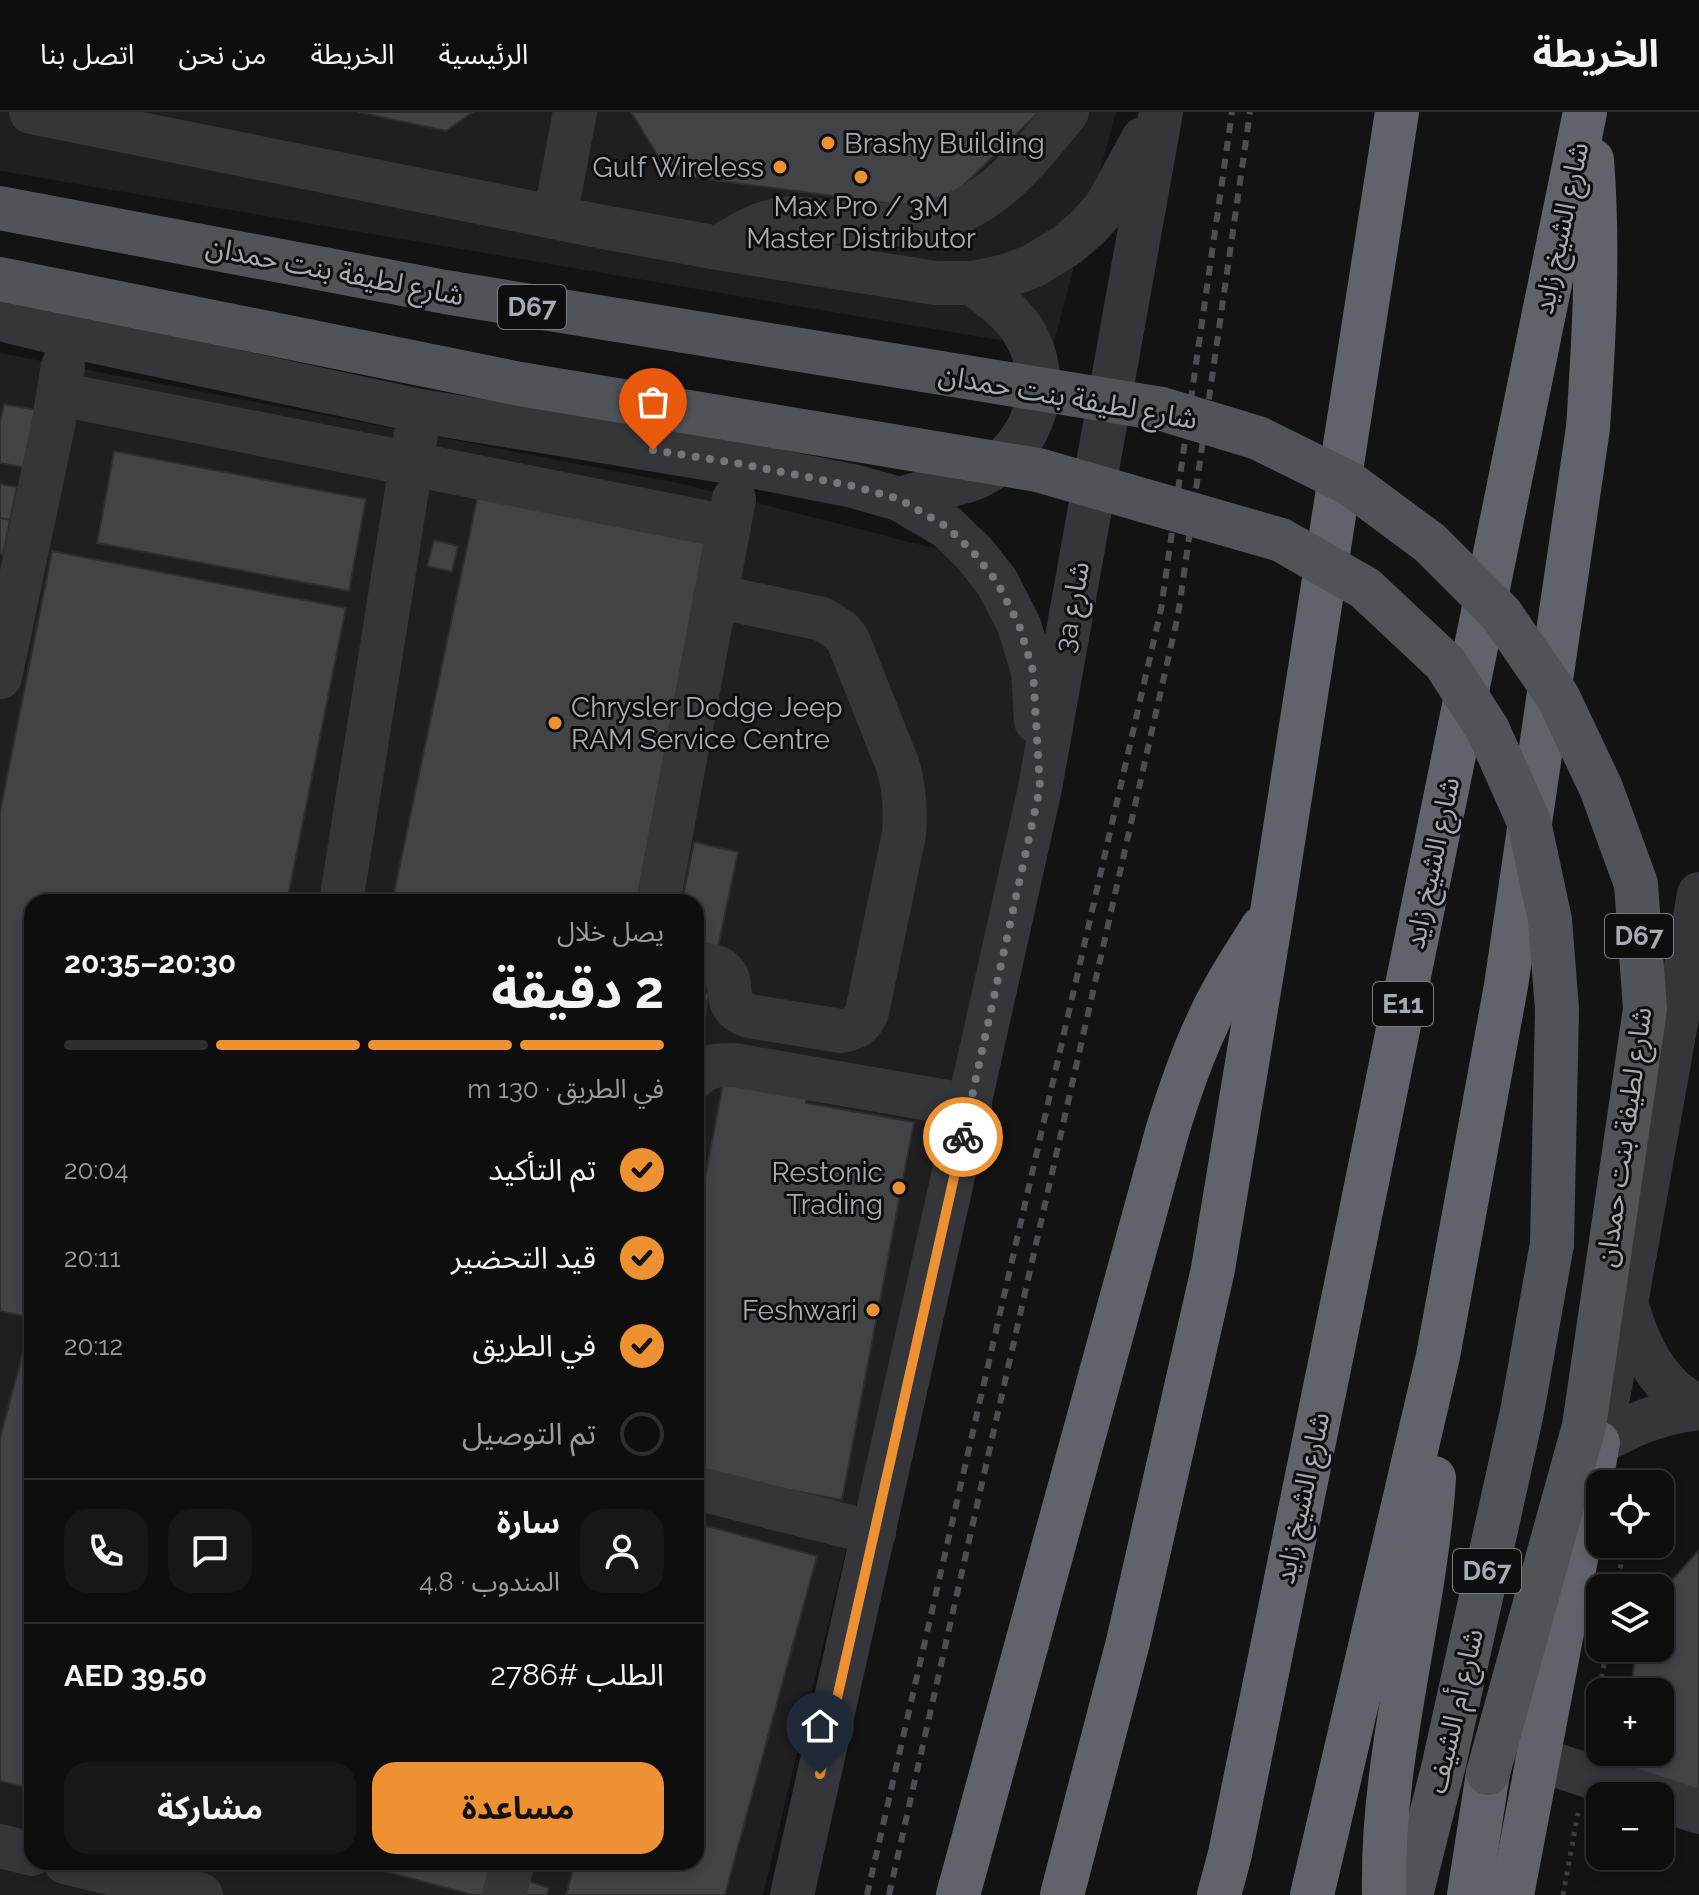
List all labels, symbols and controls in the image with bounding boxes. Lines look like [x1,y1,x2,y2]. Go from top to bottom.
text: الخريطة [1533,31,1659,76]
text: اتصل بنا [40,38,134,71]
text: من نحن [178,38,267,71]
text: الخريطة [311,38,394,71]
text: الرئيسية [438,38,529,71]
place label: Brashy Building [844,127,1045,160]
marker: Brashy Building [819,134,837,152]
street label: شارع الشيخ زايد [1527,139,1599,318]
place label: Gulf Wireless [593,151,764,184]
marker: Gulf Wireless [771,158,789,176]
marker: Max Pro / 3M Master Distributor [852,168,870,186]
place label: Max Pro / 3M Master Distributor [746,190,976,255]
street label: شارع لطيفة بنت حمدان [202,230,467,316]
road number: D67 [498,285,566,329]
street label: شارع لطيفة بنت حمدان [935,358,1200,440]
pin [619,368,687,450]
icon: bag [631,380,675,424]
street label: 3a شارع [1048,559,1100,656]
place label: Chrysler Dodge Jeep RAM Service Centre [571,691,843,756]
marker: Chrysler Dodge Jeep RAM Service Centre [546,714,564,732]
street label: شارع الشيخ زايد [1398,774,1470,953]
road number: D67 [1605,914,1673,958]
text: يصل خلال [557,917,664,947]
text: 20:30–20:35 [64,945,236,980]
text: 2 دقيقة [491,959,664,1020]
road number: E11 [1373,982,1433,1026]
street label: شارع لطيفة بنت حمدان [1589,1005,1663,1270]
text: في الطريق · 130 m [467,1074,664,1104]
courier [923,1097,1003,1177]
icon: bike [941,1115,985,1159]
icon: check [620,1148,664,1192]
text: تم التأكيد [488,1152,596,1187]
text: 20:04 [64,1155,128,1185]
place label: Restonic Trading [772,1156,883,1221]
marker: Restonic Trading [890,1179,908,1197]
icon: check [620,1236,664,1280]
text: قيد التحضير [451,1240,596,1275]
text: 20:11 [64,1243,121,1273]
place label: Feshwari [742,1294,857,1327]
marker: Feshwari [864,1301,882,1319]
icon: check [620,1324,664,1368]
text: في الطريق [472,1328,596,1363]
text: 20:12 [64,1331,123,1361]
street label: شارع الشيخ زايد [1268,1409,1340,1588]
text: تم التوصيل [462,1416,596,1451]
map controls [1586,1470,1674,1870]
button: locate [1586,1470,1674,1558]
text: سارة [497,1505,560,1540]
button: phone [64,1509,148,1593]
button: chat [168,1509,252,1593]
button: person [580,1509,664,1593]
road number: D67 [1453,1549,1521,1593]
text: المندوب · 4.8 [419,1567,560,1597]
button: layers [1586,1574,1674,1662]
street label: شارع أم الشيف [1419,1625,1494,1797]
text: الطلب #2786 [490,1657,664,1692]
text: AED 39.50 [64,1658,207,1693]
button: + [1586,1678,1674,1766]
pin [786,1692,854,1774]
icon: home [798,1704,842,1748]
button: مشاركة [64,1762,356,1854]
button: مساعدة [372,1762,664,1854]
button: − [1586,1782,1674,1870]

